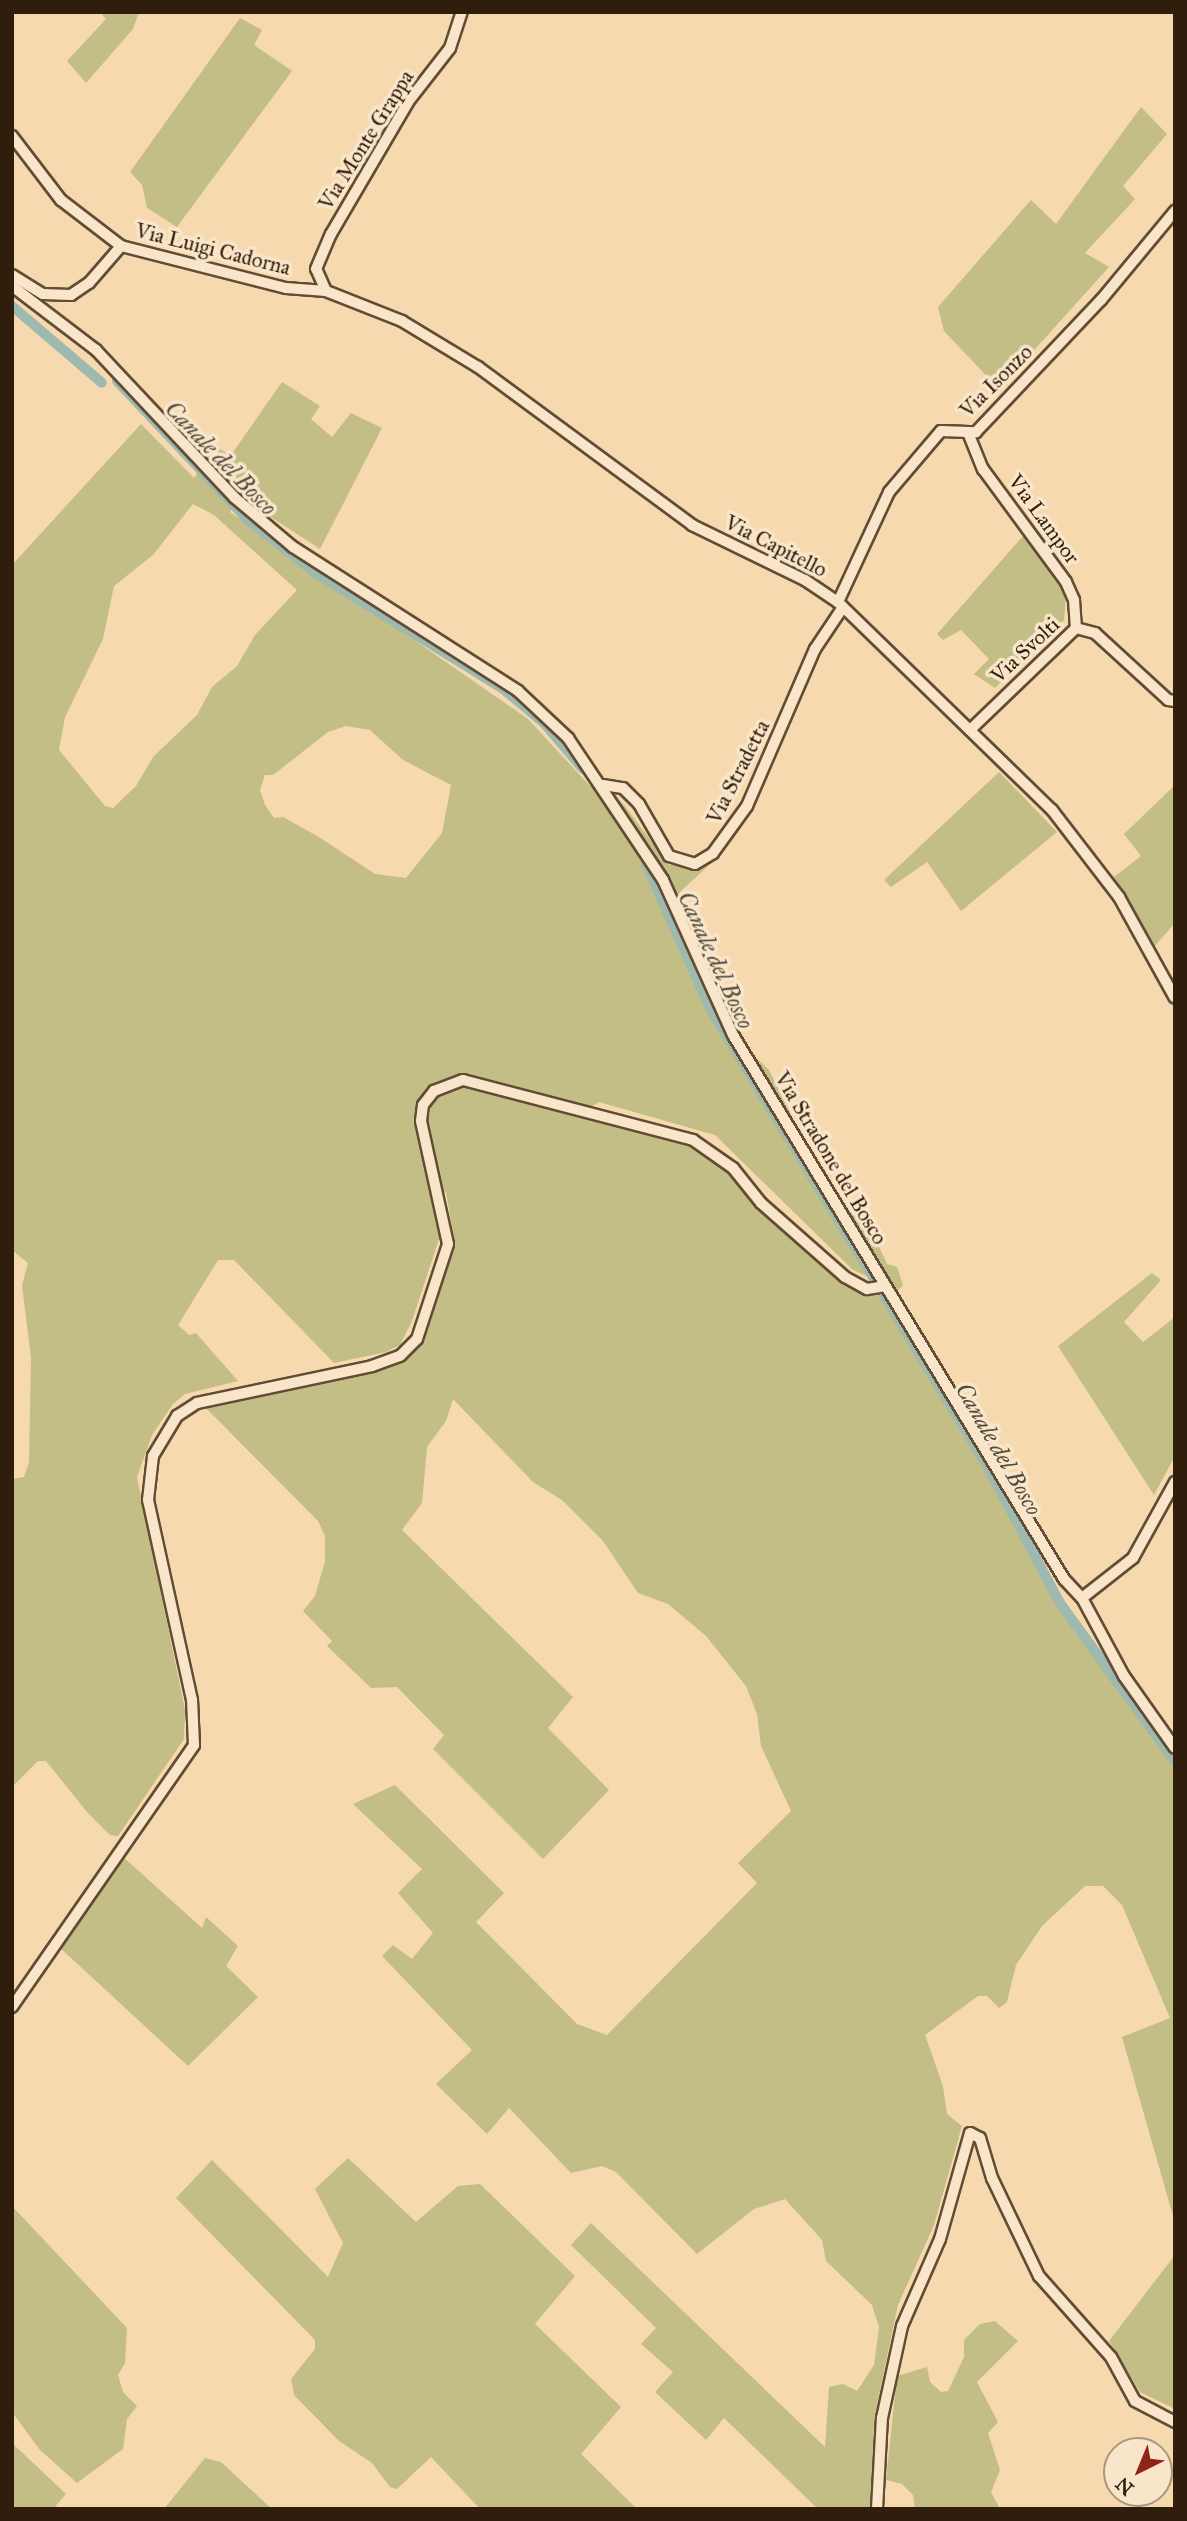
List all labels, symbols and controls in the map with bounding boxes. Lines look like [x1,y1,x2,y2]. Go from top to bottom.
street label: Via Monte Grappa [313,66,419,214]
street label: Via Luigi Cadorna [133,218,293,280]
street label: Via Isonzo [954,339,1038,423]
water label: Canale del Bosco [160,395,282,521]
street label: Via Lampor [1003,469,1085,569]
street label: Via Capitello [721,510,831,582]
street label: Via Svolti [985,612,1065,688]
street label: Via Stradetta [701,716,775,828]
water label: Canale del Bosco [672,887,760,1033]
street label: Via Stradone del Bosco [769,1067,893,1249]
water label: Canale del Bosco [950,1378,1048,1520]
north arrow [1103,2437,1173,2507]
text: N [1111,2472,1138,2500]

